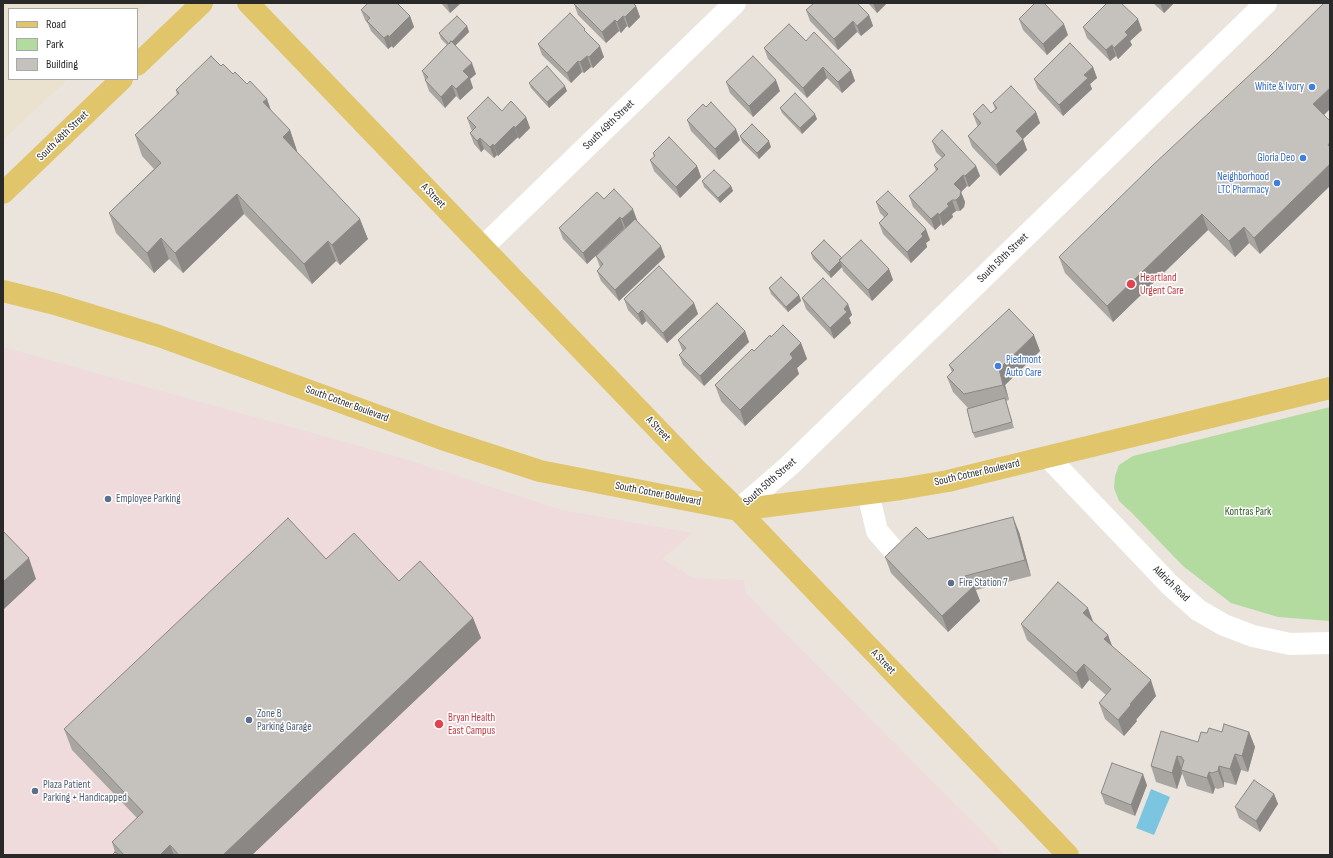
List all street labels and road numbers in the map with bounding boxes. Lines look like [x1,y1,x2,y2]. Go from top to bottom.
street label: South 49th Street [581,97,637,153]
street label: South 48th Street [35,108,91,164]
street label: A Street [418,181,448,211]
street label: South 50th Street [975,230,1031,286]
street label: South Cotner Boulevard [304,383,390,425]
street label: A Street [643,414,673,444]
street label: South 50th Street [741,455,799,509]
street label: South Cotner Boulevard [933,457,1021,489]
street label: South Cotner Boulevard [614,479,702,509]
street label: Aldrich Road [1150,563,1192,605]
street label: A Street [868,647,898,677]

